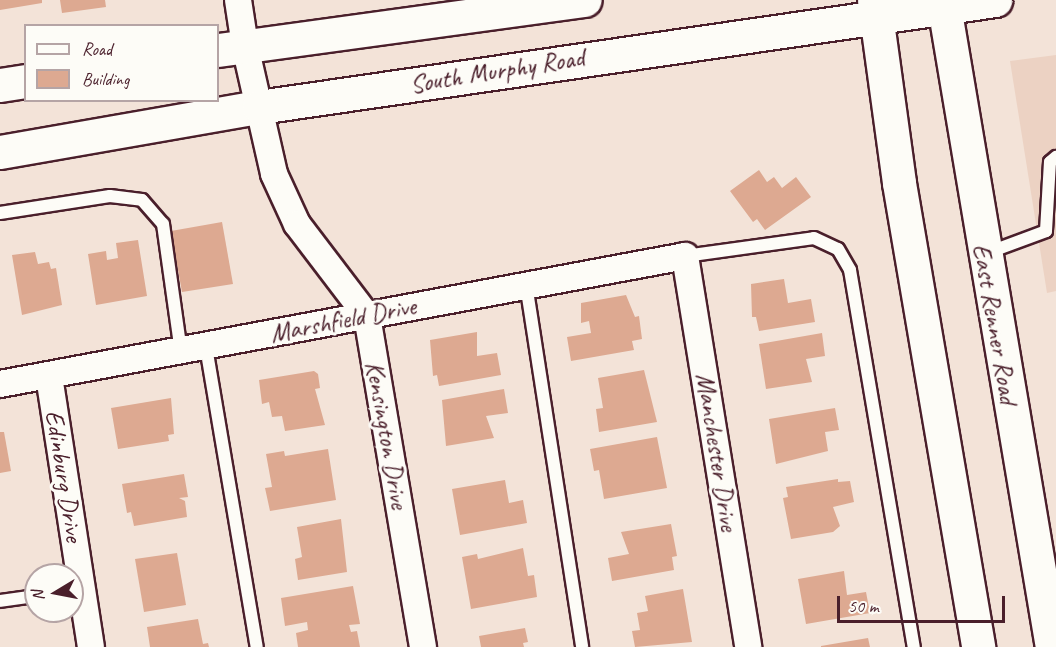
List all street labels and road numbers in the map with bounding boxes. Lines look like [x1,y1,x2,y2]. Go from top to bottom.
street label: South Murphy Road [408,42,586,100]
street label: East Renner Road [966,241,1024,407]
street label: Marshfield Drive [267,291,419,349]
street label: Kensington Drive [359,359,415,511]
street label: Manchester Drive [689,371,745,533]
street label: Edinburg Drive [38,408,90,544]

